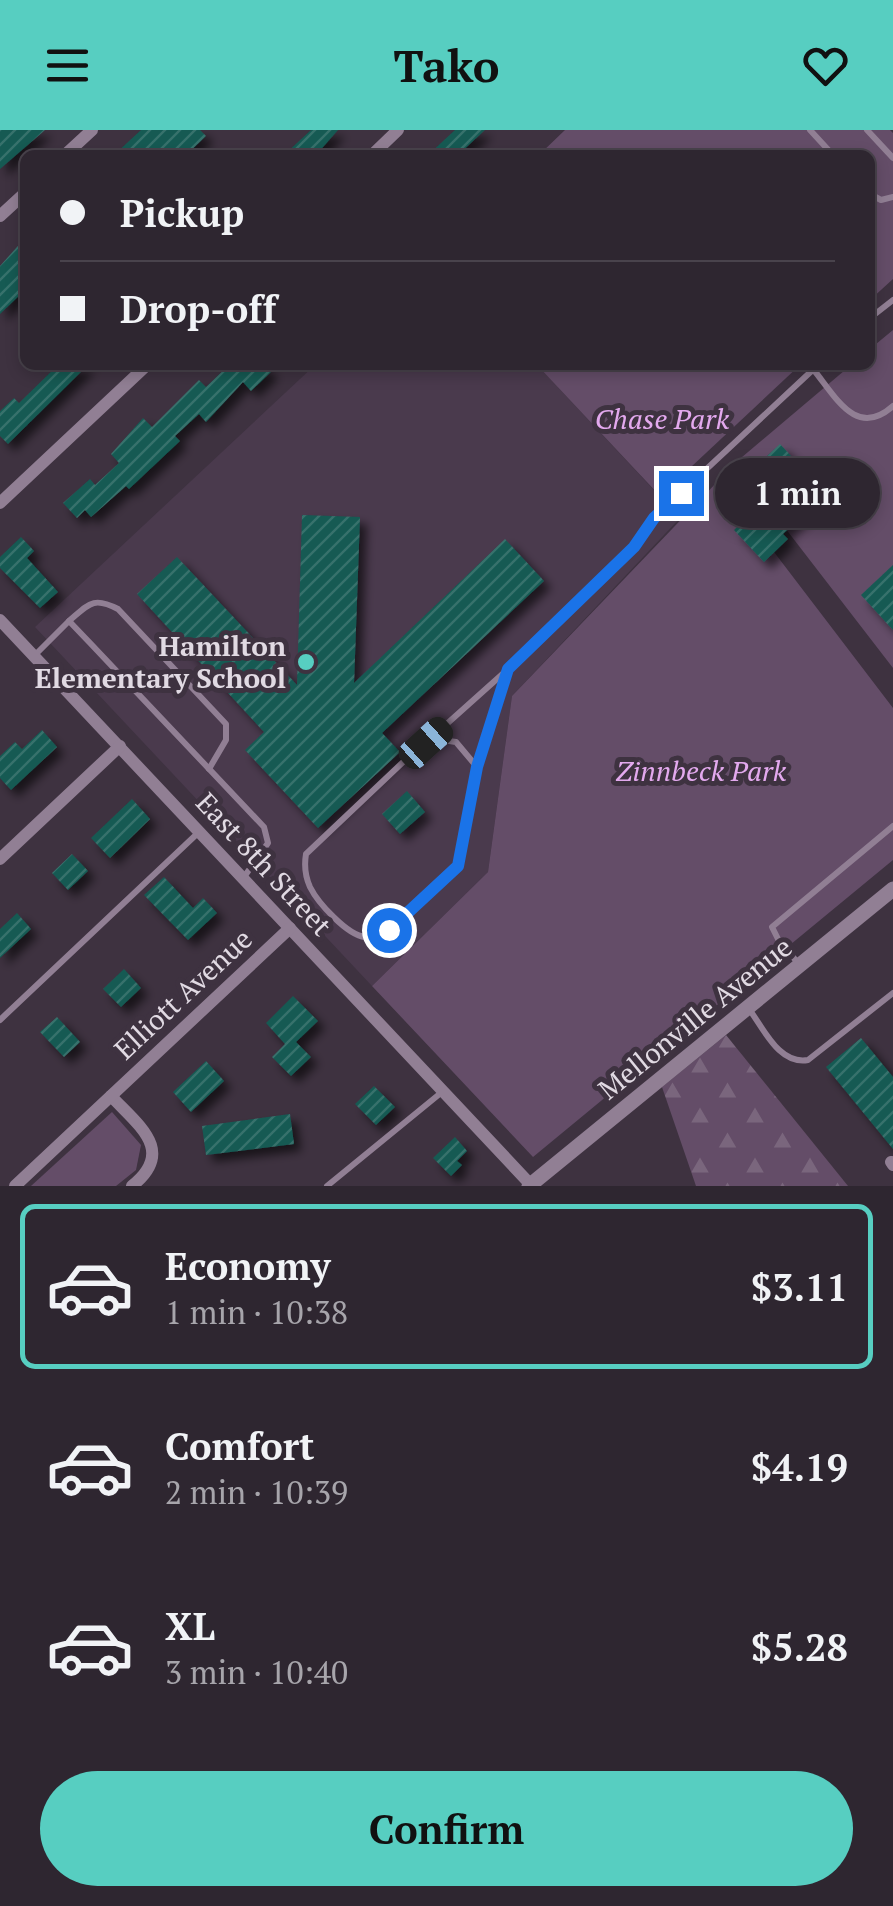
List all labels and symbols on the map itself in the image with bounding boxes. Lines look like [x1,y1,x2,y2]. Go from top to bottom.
park label: Chase Park [595,400,730,437]
callout: 1 min [716,458,881,528]
route end [659,471,704,516]
place label: Hamilton Elementary School [35,627,286,696]
marker: Hamilton Elementary School [295,651,317,673]
car [394,712,458,774]
park label: Zinnbeck Park [616,752,787,789]
street label: East 8th Street [188,784,341,944]
route start [367,908,412,953]
street label: Elliott Avenue [106,920,259,1067]
street label: Mellonville Avenue [590,928,799,1107]

